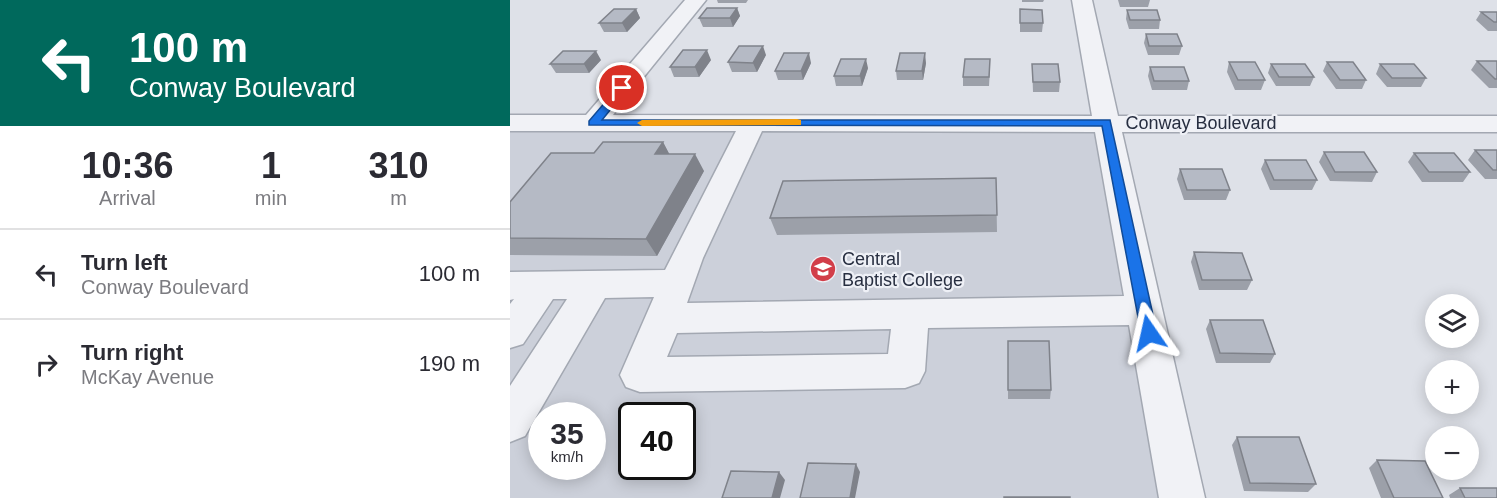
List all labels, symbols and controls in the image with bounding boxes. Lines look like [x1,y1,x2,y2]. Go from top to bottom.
icon: left [30,24,108,102]
text: 100 m [129,24,248,71]
pin [596,62,647,113]
icon: arrive [605,71,638,104]
text: Conway Boulevard [129,73,356,103]
street label: Conway Boulevard [1125,113,1277,133]
text: 10:36 [81,145,173,186]
text: 1 [261,145,281,186]
text: 310 [368,145,429,186]
text: Arrival [99,187,156,209]
text: min [255,187,287,209]
text: m [390,187,407,209]
place label: Central Baptist College [842,249,963,290]
text: Turn left [81,250,167,275]
school or university icon: Central Baptist College [808,254,838,284]
icon: left [30,258,63,291]
text: 100 m [419,261,480,286]
text: Conway Boulevard [81,276,249,298]
map controls [1425,294,1479,480]
button: layers [1425,294,1479,348]
position arrow [1117,301,1181,365]
text: Turn right [81,340,183,365]
icon: right [30,348,63,381]
text: 190 m [419,351,480,376]
button: + [1425,360,1479,414]
text: McKay Avenue [81,366,214,388]
speed limit sign: 40 [618,402,696,480]
text: 35 [550,417,584,450]
button: − [1425,426,1479,480]
text: km/h [551,448,583,465]

